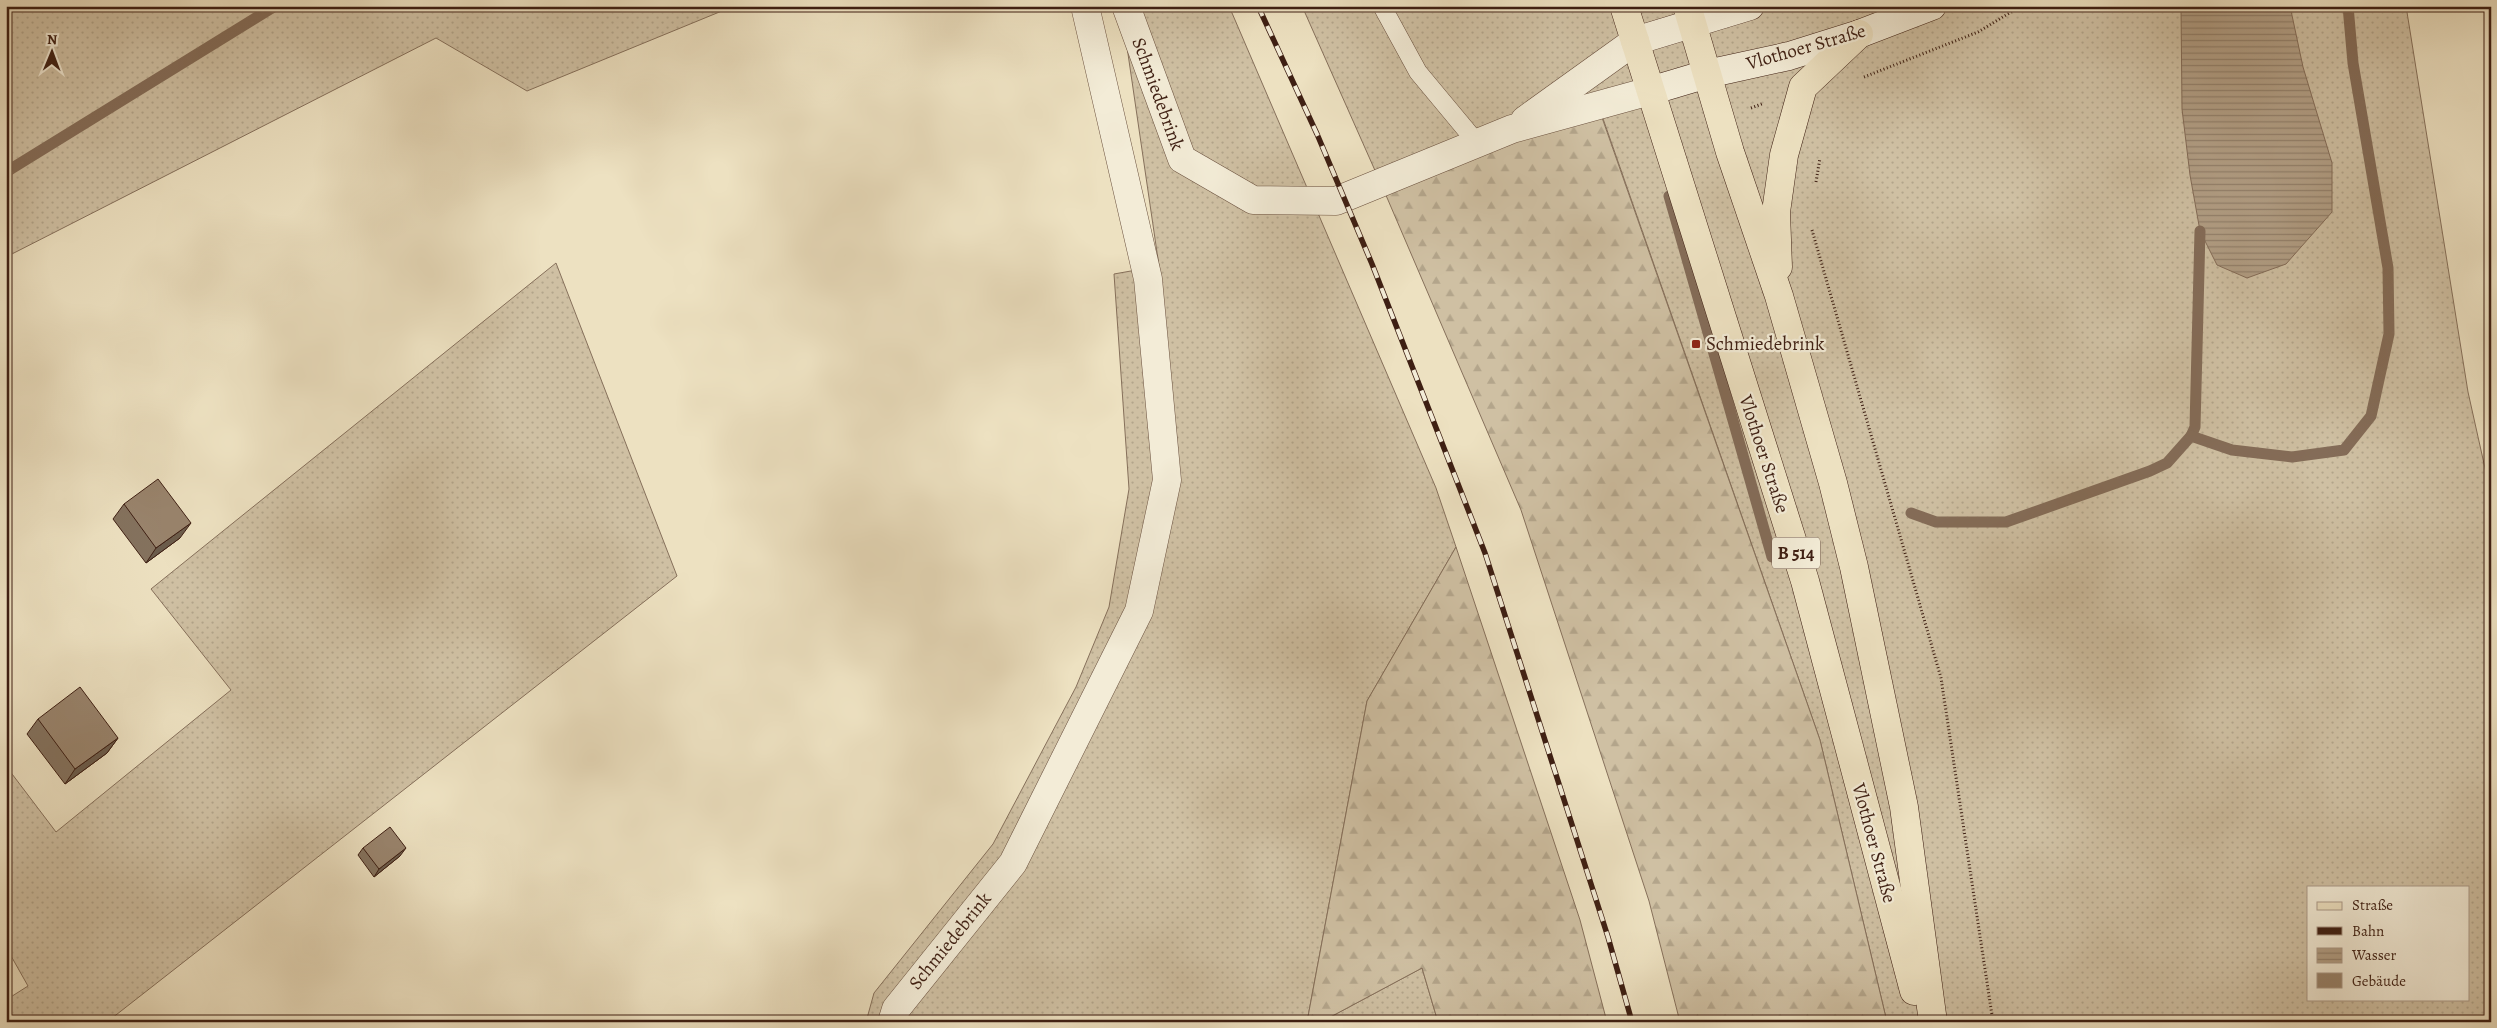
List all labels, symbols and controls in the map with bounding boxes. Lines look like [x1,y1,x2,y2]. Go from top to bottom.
street label: Vlothoer Straße [1742,18,1869,77]
north arrow [28,28,78,78]
text: N [47,30,57,49]
street label: Schmiedebrink [1126,34,1191,155]
place label: Schmiedebrink [1706,331,1825,357]
marker: Schmiedebrink [1690,338,1702,350]
street label: Vlothoer Straße [1732,391,1795,516]
road number: B 514 [1772,538,1820,568]
street label: Vlothoer Straße [1845,779,1902,906]
street label: Schmiedebrink [903,886,998,995]
legend [2307,886,2470,1000]
text: Straße [2352,895,2393,915]
text: Bahn [2352,921,2384,941]
text: Wasser [2351,945,2397,965]
text: Gebäude [2352,971,2406,991]

